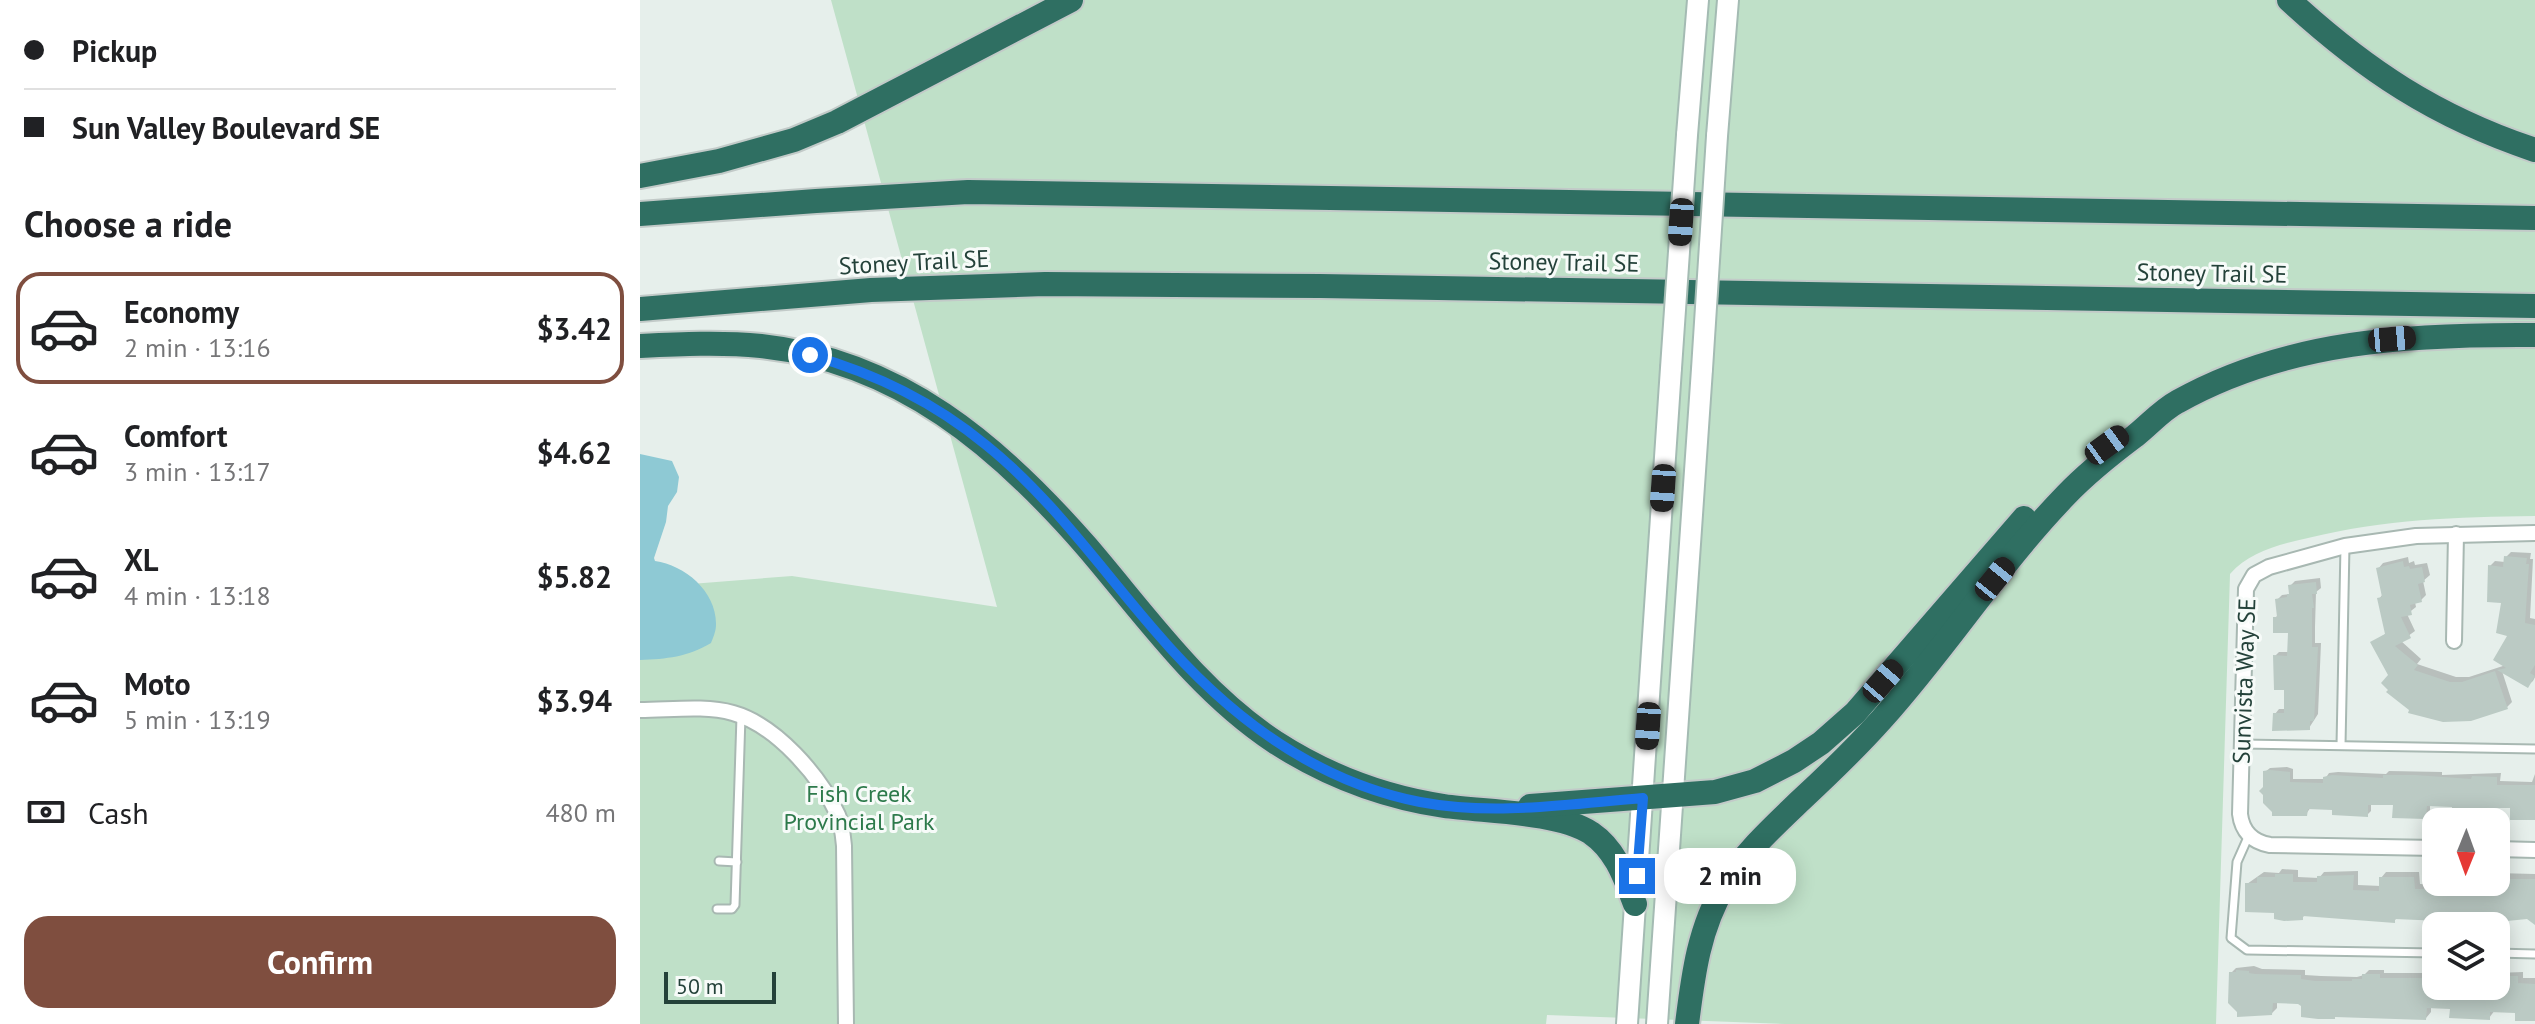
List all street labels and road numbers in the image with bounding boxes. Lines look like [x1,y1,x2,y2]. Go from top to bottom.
street label: Stoney Trail SE [838,243,990,281]
street label: Stoney Trail SE [1488,245,1640,279]
street label: Stoney Trail SE [2136,256,2288,290]
street label: Sunvista Way SE [2226,597,2262,765]

